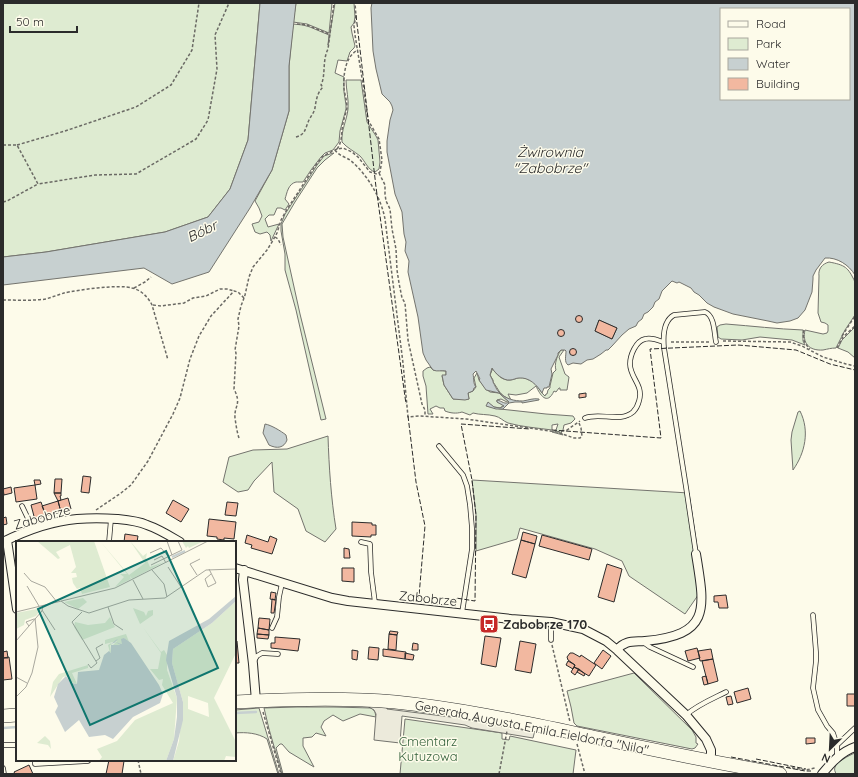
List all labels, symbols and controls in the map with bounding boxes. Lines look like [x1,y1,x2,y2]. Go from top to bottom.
scale bar [10,8,77,34]
legend [720,8,850,100]
text: 50 m [16,14,44,29]
text: Road [756,16,786,31]
text: Park [756,36,781,51]
text: Water [756,56,791,71]
text: Building [756,76,800,91]
water label: Żwirownia "Zabobrze" [513,143,589,177]
water label: Bóbr [184,215,222,246]
street label: Zabobrze [12,501,72,533]
inset map [16,541,236,761]
street label: Zabobrze [398,587,458,609]
bus stop icon: Zabobrze 170 [478,613,500,635]
place label: Zabobrze 170 [503,616,587,632]
street label: Generała Augusta Emila Fieldorfa "Nila" [414,696,650,758]
north arrow [810,729,850,769]
park label: Cmentarz Kutuzowa [398,733,458,764]
text: N [819,750,832,766]

